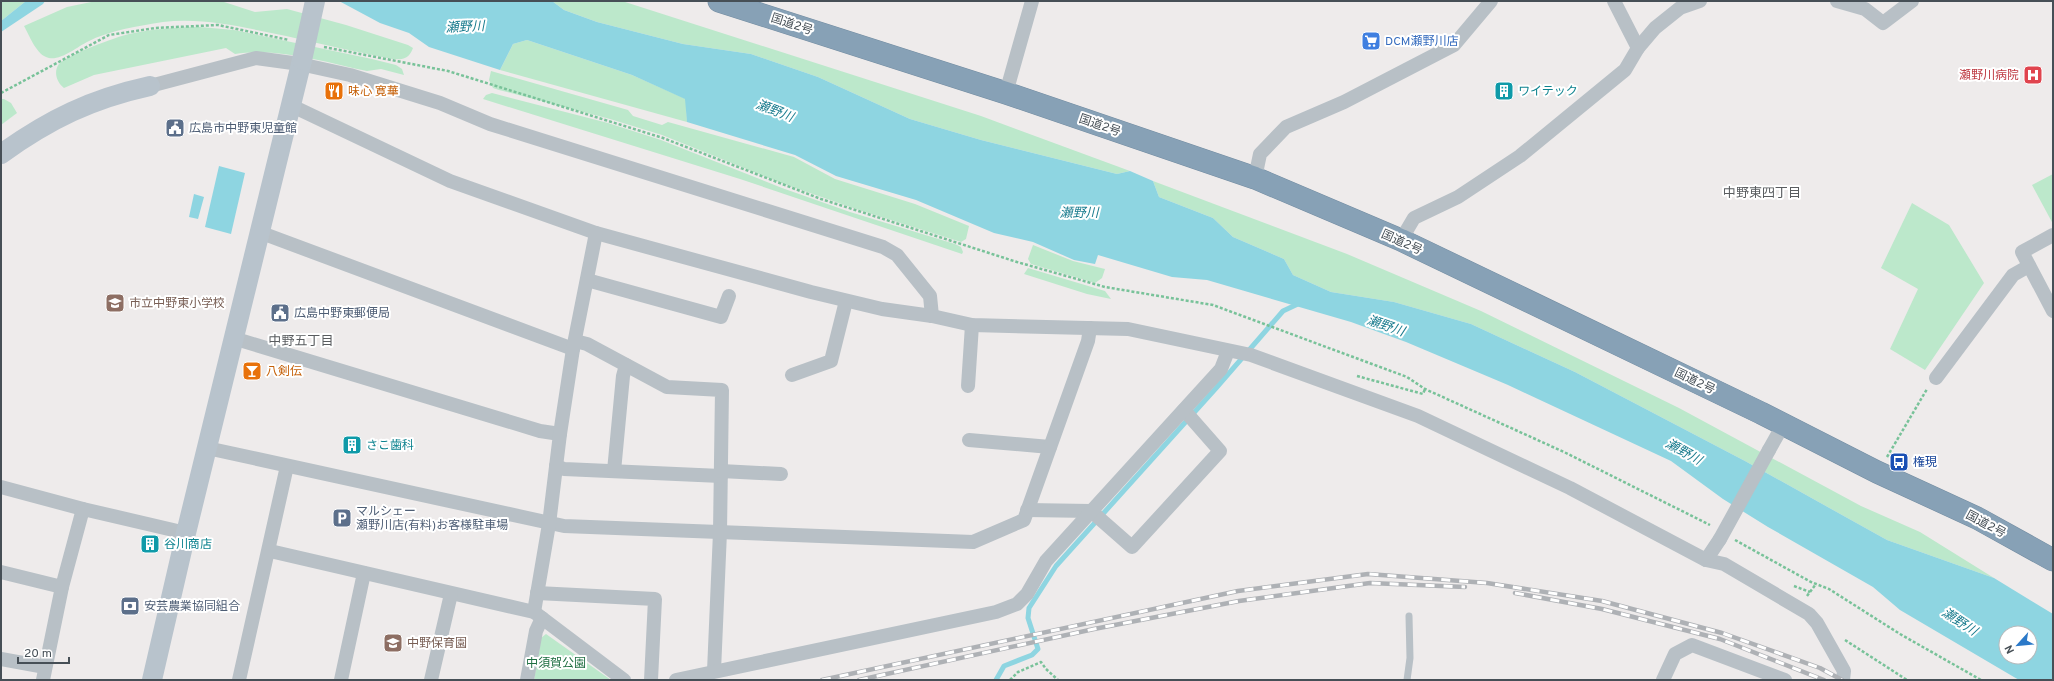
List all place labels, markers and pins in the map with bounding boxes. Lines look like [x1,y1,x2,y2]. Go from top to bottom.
supermarket icon: DCM瀬野川店 [1360,30,1382,52]
place label: DCM瀬野川店 [1385,34,1459,50]
hospital icon: 瀬野川病院 [2022,64,2044,86]
place label: 瀬野川病院 [1959,68,2019,84]
restaurant icon: 味心 寛華 [323,80,345,102]
building icon: ワイテック [1493,80,1515,102]
place label: 味心 寛華 [348,84,399,100]
place label: ワイテック [1518,84,1578,100]
public building icon: 広島市中野東児童館 [164,117,186,139]
place label: 広島市中野東児童館 [189,121,297,137]
school or university icon: 市立中野東小学校 [104,292,126,314]
place label: 市立中野東小学校 [129,296,225,312]
public building icon: 広島中野東郵便局 [269,302,291,324]
place label: 広島中野東郵便局 [294,306,390,322]
bar icon: 八剣伝 [241,360,263,382]
place label: 八剣伝 [266,364,302,380]
building icon: さこ歯科 [341,434,363,456]
place label: さこ歯科 [366,438,414,454]
bus stop icon: 権現 [1888,451,1910,473]
place label: 権現 [1913,455,1937,471]
place label: マルシェー 瀬野川店(有料)お客様駐車場 [356,504,508,534]
parking icon: マルシェー 瀬野川店(有料)お客様駐車場 [331,507,353,529]
building icon: 谷川商店 [139,533,161,555]
place label: 谷川商店 [164,537,212,553]
bank icon: 安芸農業協同組合 [119,595,141,617]
place label: 安芸農業協同組合 [144,599,240,615]
school or university icon: 中野保育園 [382,632,404,654]
place label: 中野保育園 [407,636,467,652]

